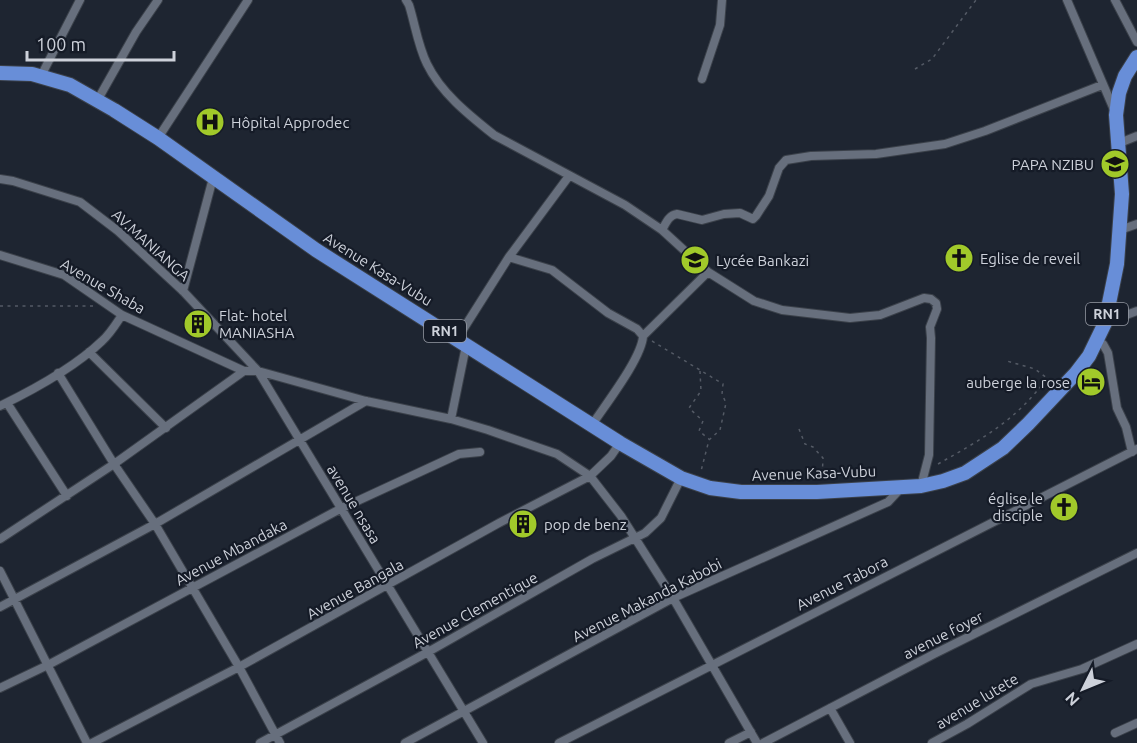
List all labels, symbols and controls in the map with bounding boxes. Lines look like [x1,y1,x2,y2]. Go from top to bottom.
scale bar [27,24,174,62]
text: 100 m [36,34,86,54]
hospital icon: Hôpital Approdec [194,106,226,138]
place label: Hôpital Approdec [231,114,349,131]
school or university icon: PAPA NZIBU [1099,148,1131,180]
place label: PAPA NZIBU [1012,156,1094,173]
street label: AV.MANIANGA [109,206,194,285]
street label: Avenue Kasa-Vubu [321,229,435,309]
church icon: Eglise de reveil [943,242,975,274]
school or university icon: Lycée Bankazi [679,244,711,276]
place label: Eglise de reveil [980,250,1080,267]
place label: Lycée Bankazi [716,252,809,269]
street label: Avenue Shaba [58,255,148,317]
road number: RN1 [1086,303,1128,325]
place label: Flat- hotel MANIASHA [219,307,295,341]
building icon: Flat- hotel MANIASHA [182,308,214,340]
road number: RN1 [424,320,466,342]
hotel icon: auberge la rose [1075,366,1107,398]
place label: auberge la rose [966,374,1070,391]
street label: avenue nsasa [324,461,384,547]
street label: Avenue Kasa-Vubu [751,462,877,484]
place label: église le disciple [988,490,1043,524]
church icon: église le disciple [1048,491,1080,523]
building icon: pop de benz [507,508,539,540]
street label: Avenue Mbandaka [172,515,290,589]
place label: pop de benz [544,516,627,533]
street label: Avenue Tabora [793,553,891,613]
street label: Avenue Bangala [304,555,406,623]
street label: Avenue Makanda Kabobi [570,555,724,645]
street label: Avenue Clementique [410,569,540,651]
street label: avenue foyer [900,607,986,662]
north arrow [1053,659,1113,719]
street label: avenue lutete [933,670,1021,732]
text: N [1061,689,1083,710]

